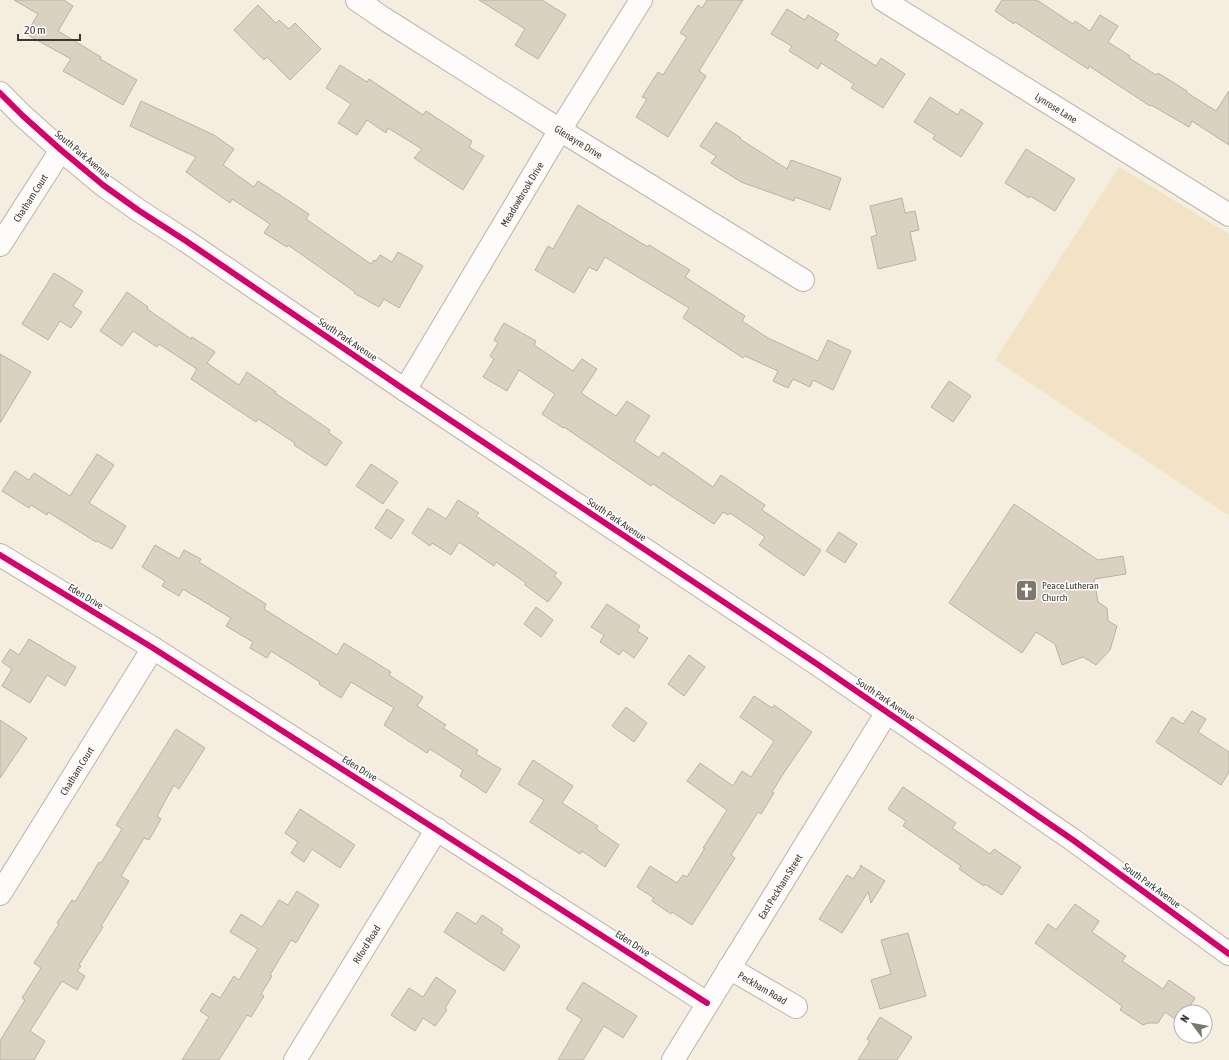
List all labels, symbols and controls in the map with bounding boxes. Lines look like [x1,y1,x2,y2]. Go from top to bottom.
scale bar [18,16,80,42]
text: 20 m [24,23,46,37]
street label: Lynrose Lane [1033,91,1080,126]
street label: Glenayre Drive [552,123,605,161]
street label: South Park Avenue [53,128,113,181]
street label: Meadowbrook Drive [499,160,546,229]
street label: Chatham Court [11,172,50,224]
street label: South Park Avenue [316,316,380,363]
street label: South Park Avenue [585,496,649,543]
church icon: Peace Lutheran Church [1013,578,1039,604]
place label: Peace Lutheran Church [1042,580,1099,603]
street label: Eden Drive [66,582,106,611]
street label: South Park Avenue [854,676,918,723]
street label: Chatham Court [58,745,96,797]
street label: Eden Drive [340,753,380,784]
street label: East Peckham Street [756,852,804,921]
street label: South Park Avenue [1121,861,1183,910]
street label: Riford Road [351,923,383,966]
street label: Eden Drive [613,928,653,959]
street label: Peckham Road [736,970,789,1007]
north arrow [1173,1004,1213,1044]
text: N [1178,1013,1191,1025]

